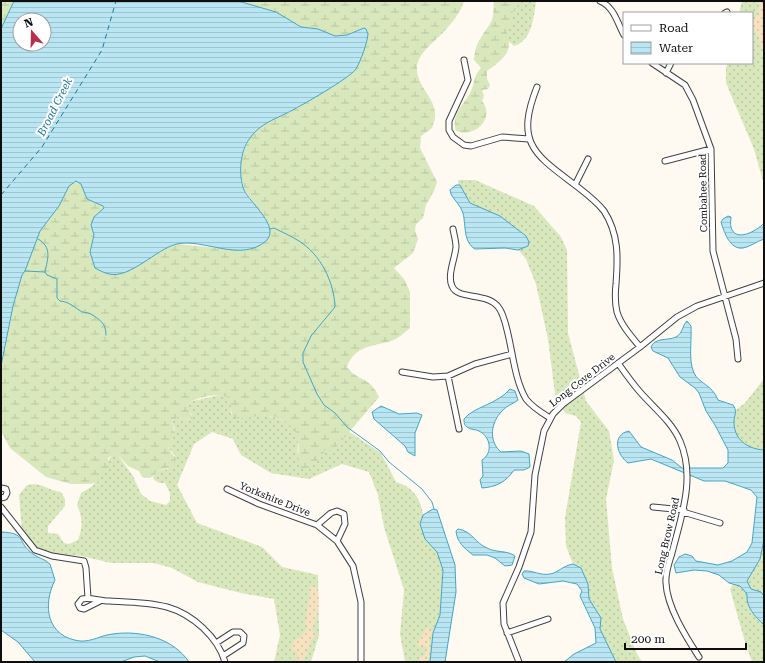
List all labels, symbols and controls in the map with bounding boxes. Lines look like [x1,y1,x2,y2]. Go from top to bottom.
north arrow [12,12,52,52]
legend [623,12,753,64]
text: N [23,15,35,31]
text: Road [659,21,689,35]
text: Water [659,41,693,55]
water label: Broad Creek [34,76,75,139]
street label: Combahee Road [697,153,709,232]
street label: Long Cove Drive [547,351,617,409]
street label: Yorkshire Drive [238,480,312,518]
street label: Long Brow Road [653,496,681,576]
scale bar [625,625,746,651]
text: 200 m [631,632,665,646]

